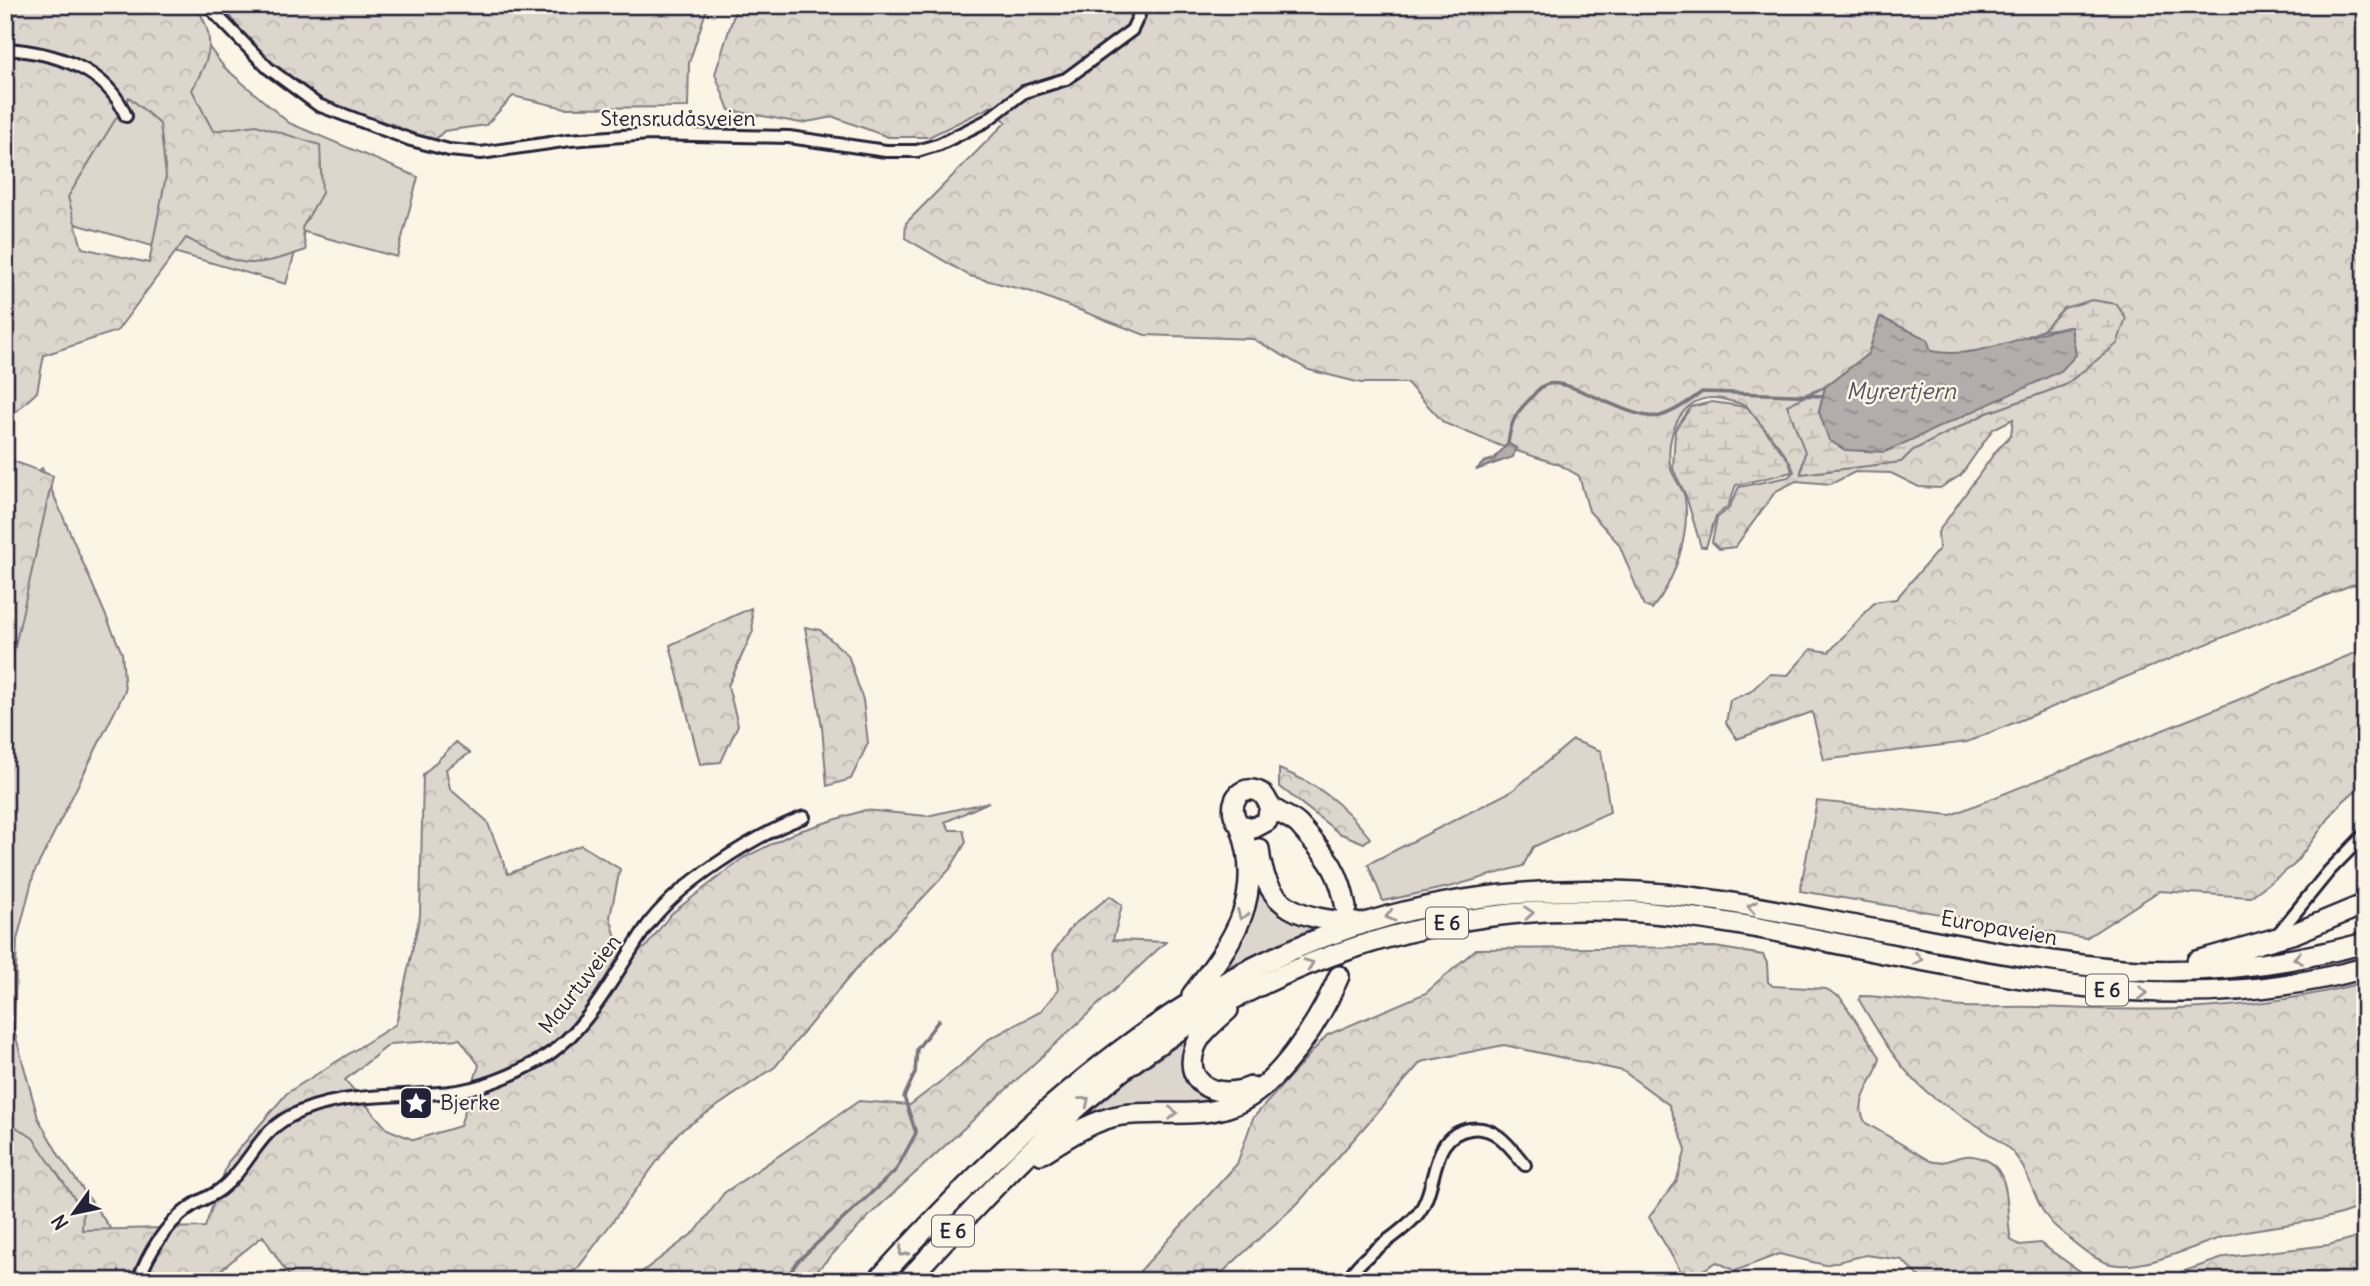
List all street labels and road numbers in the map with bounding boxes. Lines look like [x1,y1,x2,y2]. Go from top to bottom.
street label: Stensrudåsveien [600,105,756,132]
street label: Europaveien [1939,904,2060,951]
road number: E 6 [1426,908,1468,939]
street label: Maurtuveien [532,929,627,1039]
road number: E 6 [2086,974,2128,1006]
road number: E 6 [932,1216,974,1246]

